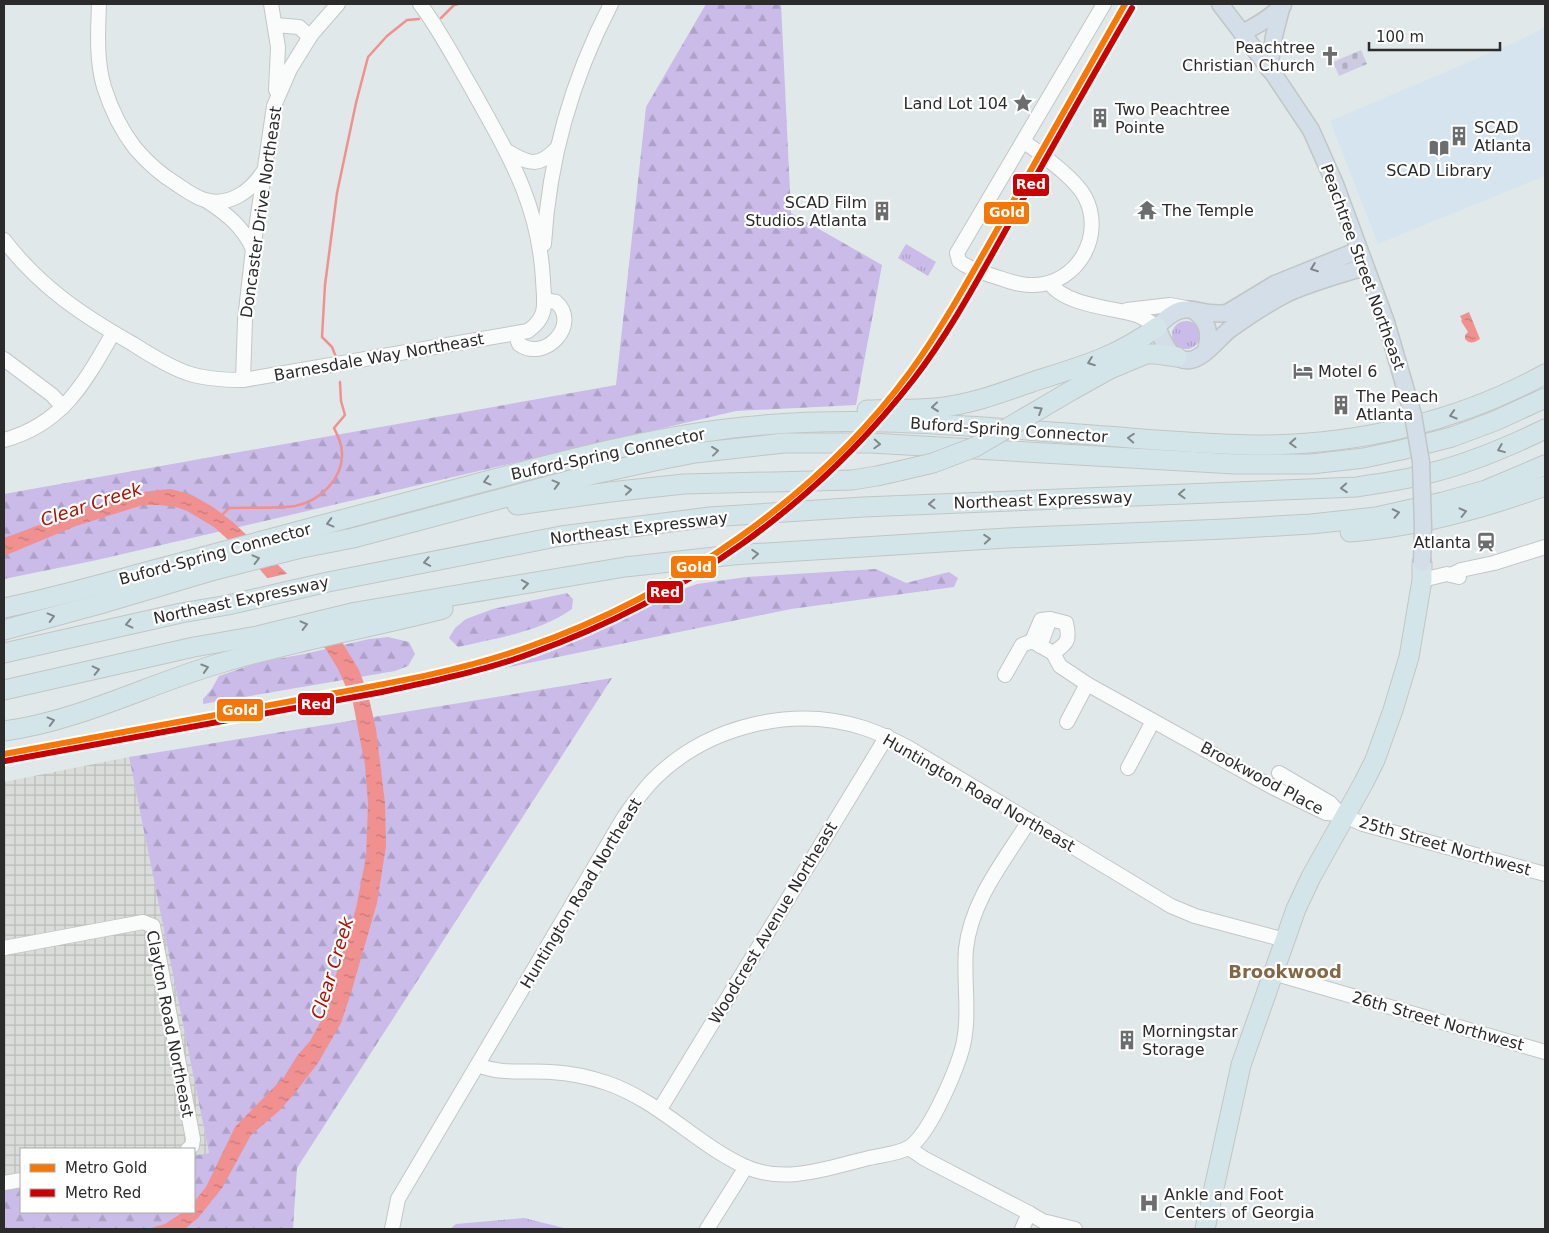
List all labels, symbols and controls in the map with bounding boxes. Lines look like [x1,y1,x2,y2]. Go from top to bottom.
scale bar [1369,20,1500,52]
text: 100 m [1376,28,1424,46]
place label: Peachtree Christian Church [1182,38,1315,75]
church icon: Peachtree Christian Church [1319,45,1341,67]
place icon: Land Lot 104 [1012,92,1034,114]
place label: Land Lot 104 [904,94,1008,113]
place label: Two Peachtree Pointe [1114,100,1230,137]
street label: Doncaster Drive Northeast [237,105,285,319]
building icon: Two Peachtree Pointe [1089,107,1111,129]
place label: SCAD Atlanta [1474,118,1531,155]
building icon: SCAD Atlanta [1448,125,1470,147]
library icon: SCAD Library [1428,137,1450,159]
street label: Peachtree Street Northeast [1317,161,1409,373]
place label: SCAD Library [1386,161,1492,180]
line badge: Red [1012,173,1050,197]
text: Red [1016,176,1046,192]
place label: SCAD Film Studios Atlanta [745,193,867,230]
temple icon: The Temple [1136,199,1158,221]
building icon: SCAD Film Studios Atlanta [871,200,893,222]
line badge: Gold [983,201,1030,225]
place label: The Temple [1161,201,1254,220]
text: Gold [989,204,1025,220]
one-way arrow [1310,262,1318,272]
street label: Barnesdale Way Northeast [273,329,485,385]
one-way arrow [1087,356,1096,366]
hotel icon: Motel 6 [1292,360,1314,382]
place label: Motel 6 [1318,362,1377,381]
place label: The Peach Atlanta [1355,387,1439,424]
building icon: The Peach Atlanta [1330,394,1352,416]
one-way arrow [931,402,939,413]
one-way arrow [1034,407,1043,417]
one-way arrow [1449,409,1457,419]
street label: Buford-Spring Connector [910,414,1109,446]
street label: Buford-Spring Connector [509,424,707,484]
one-way arrow [1127,432,1135,443]
one-way arrow [873,438,881,449]
one-way arrow [1289,438,1297,449]
one-way arrow [1497,443,1506,453]
one-way arrow [710,446,719,456]
one-way arrow [483,475,492,486]
water label: Clear Creek [38,477,146,530]
one-way arrow [551,479,560,490]
one-way arrow [1340,483,1348,494]
one-way arrow [625,485,633,496]
street label: Northeast Expressway [953,487,1133,513]
one-way arrow [1177,489,1185,500]
one-way arrow [928,499,936,509]
street label: Northeast Expressway [549,508,729,548]
one-way arrow [1391,508,1400,518]
one-way arrow [1458,508,1466,518]
one-way arrow [326,517,335,528]
street label: Buford-Spring Connector [117,519,313,589]
station icon: Atlanta [1475,531,1497,553]
place label: Atlanta [1414,533,1471,552]
one-way arrow [984,534,992,545]
one-way arrow [752,548,760,559]
one-way arrow [251,554,260,565]
line badge: Gold [670,555,717,579]
one-way arrow [422,557,431,567]
text: Gold [676,559,712,575]
street label: Northeast Expressway [152,572,330,628]
one-way arrow [520,579,529,589]
line badge: Red [646,580,684,604]
text: Red [650,584,680,600]
one-way arrow [46,612,55,623]
one-way arrow [125,618,133,629]
one-way arrow [300,620,309,631]
one-way arrow [200,663,209,673]
one-way arrow [91,665,100,675]
line badge: Red [297,692,335,716]
text: Red [301,696,331,712]
line badge: Gold [216,698,264,722]
text: Gold [222,702,258,718]
one-way arrow [47,716,56,727]
street label: Huntington Road Northeast [879,730,1079,856]
street label: Brookwood Place [1197,738,1327,818]
street label: Huntington Road Northeast [516,794,646,992]
street label: 25th Street Northwest [1357,812,1533,880]
street label: Woodcrest Avenue Northeast [705,818,841,1028]
water label: Clear Creek [307,913,358,1021]
street label: Clayton Road Northeast [143,929,197,1119]
district label: Brookwood [1228,961,1342,982]
street label: 26th Street Northwest [1350,987,1526,1055]
place label: Morningstar Storage [1142,1022,1238,1059]
building icon: Morningstar Storage [1116,1029,1138,1051]
legend [20,1148,195,1213]
text: Metro Gold [65,1159,147,1177]
text: Metro Red [65,1184,141,1202]
place label: Ankle and Foot Centers of Georgia [1164,1185,1315,1222]
hospital icon: Ankle and Foot Centers of Georgia [1138,1192,1160,1214]

